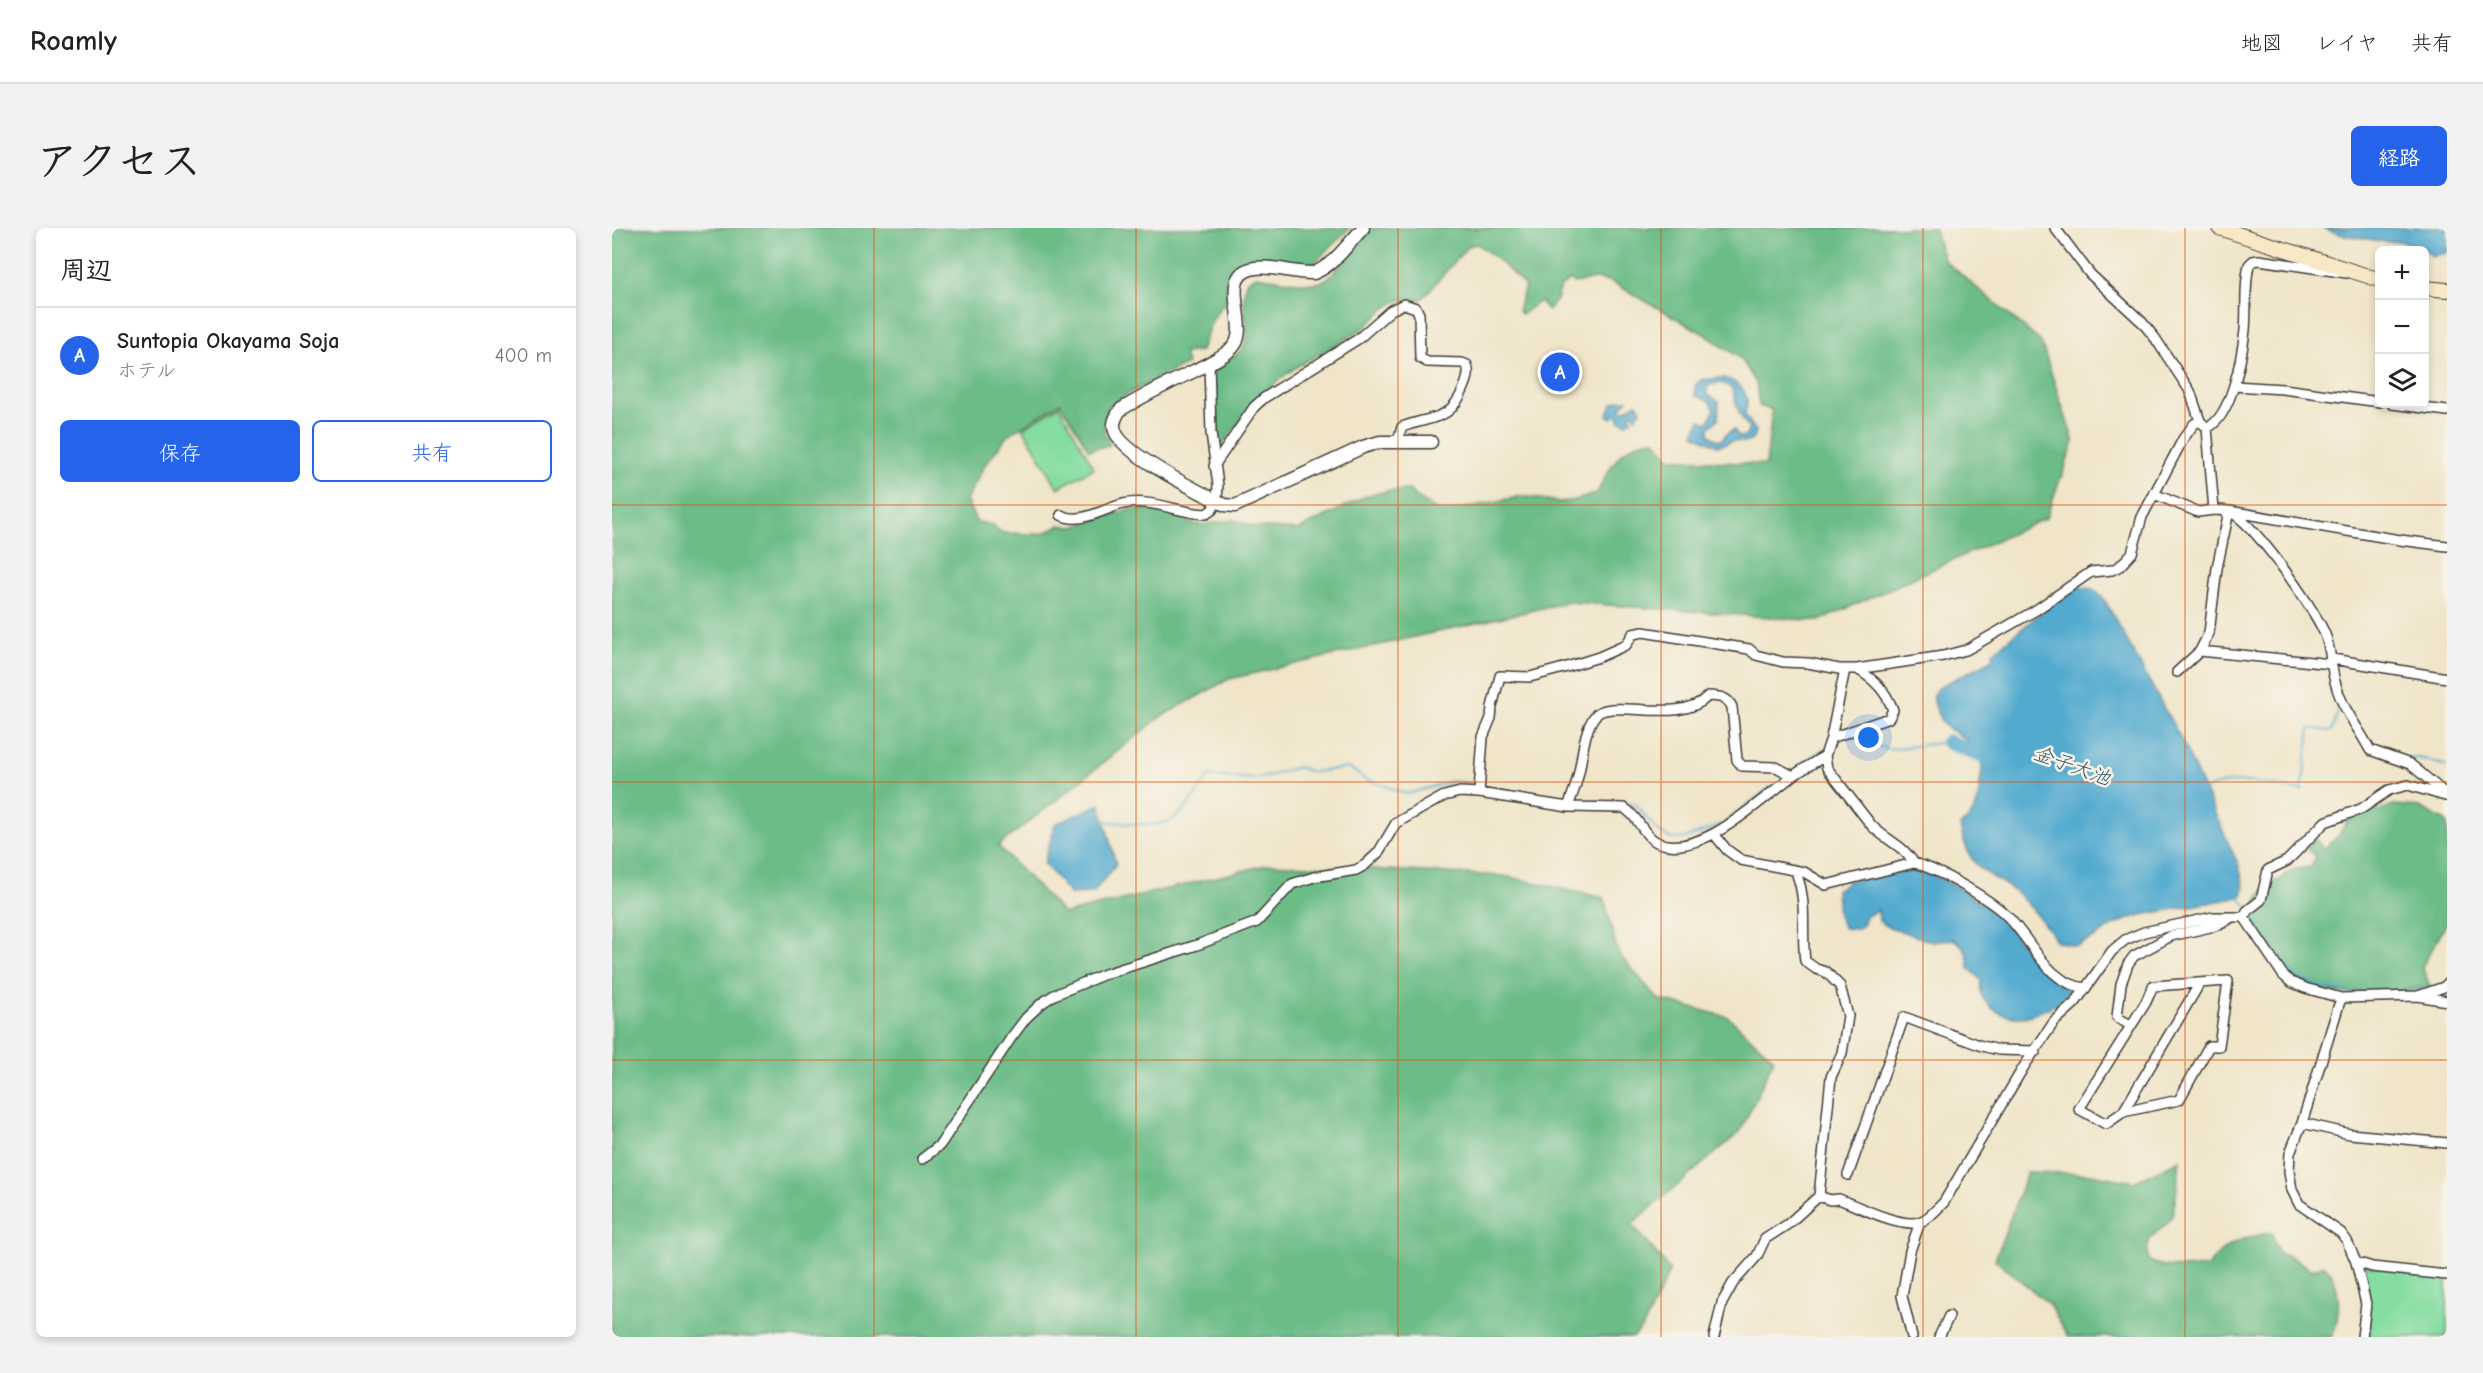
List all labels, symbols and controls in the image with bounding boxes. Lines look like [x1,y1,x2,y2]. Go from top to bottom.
text: Roamly [30,25,117,57]
text: 地図 [2241,31,2283,55]
text: レイヤ [2316,31,2378,55]
text: 共有 [2411,31,2453,55]
button: 経路 [2351,126,2447,186]
text: アクセス [36,137,201,186]
map controls [2375,246,2429,408]
button: + [2375,246,2429,300]
text: 周辺 [60,256,112,286]
button: − [2375,300,2429,354]
text: Suntopia Okayama Soja [117,328,340,354]
text: A [74,344,85,367]
text: 400 m [495,344,552,367]
pin: A [1540,350,1580,394]
button: layers [2375,354,2429,408]
text: ホテル [117,359,176,382]
button: 保存 [60,420,300,482]
button: 共有 [312,420,552,482]
your location [1854,723,1883,752]
water label: 金子大池 [2030,741,2114,790]

